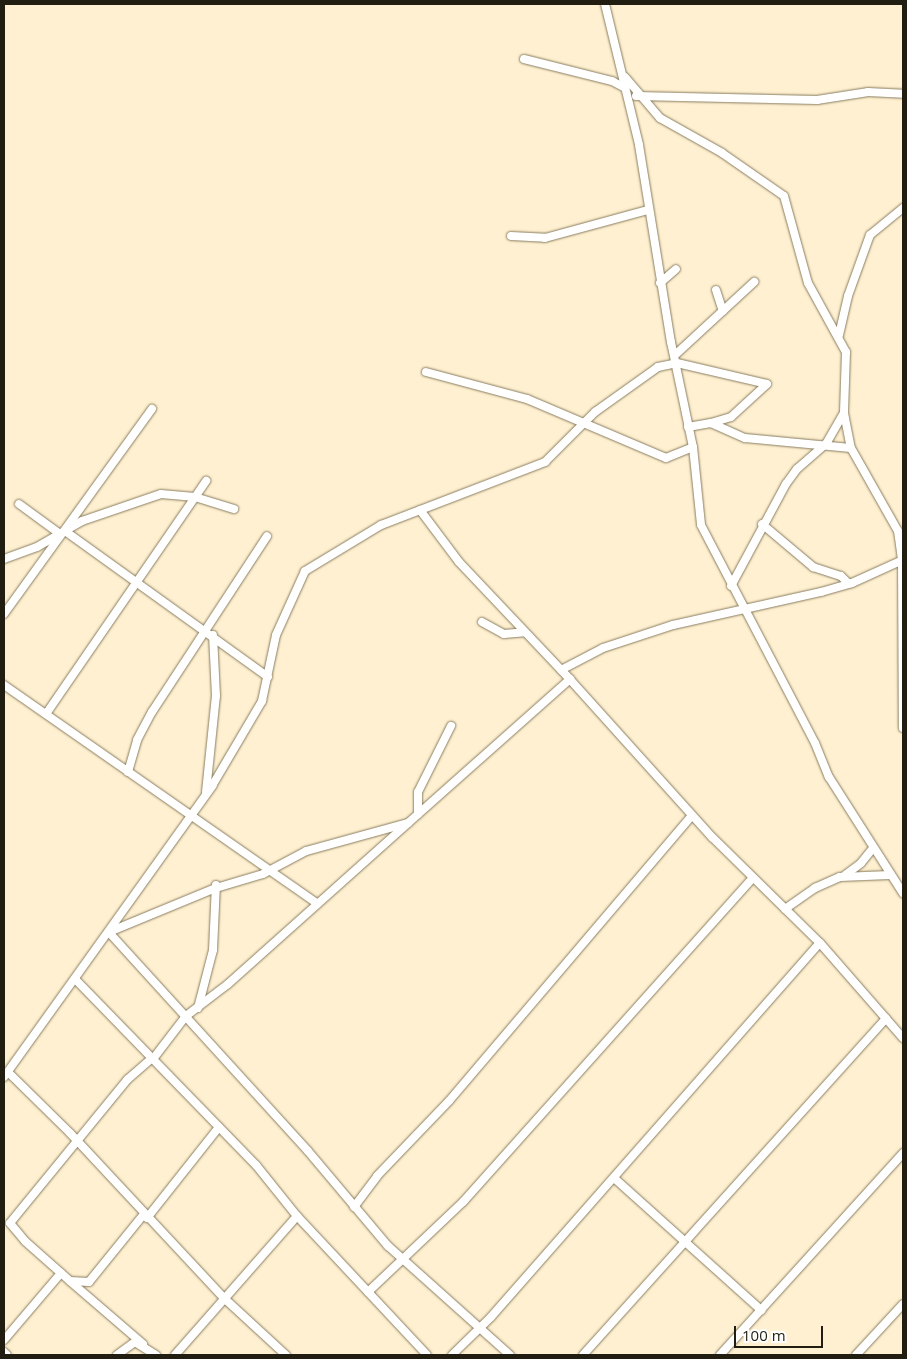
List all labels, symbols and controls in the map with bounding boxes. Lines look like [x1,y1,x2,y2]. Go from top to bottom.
scale bar [737,1316,826,1348]
text: 100 m [742,1325,786,1345]

